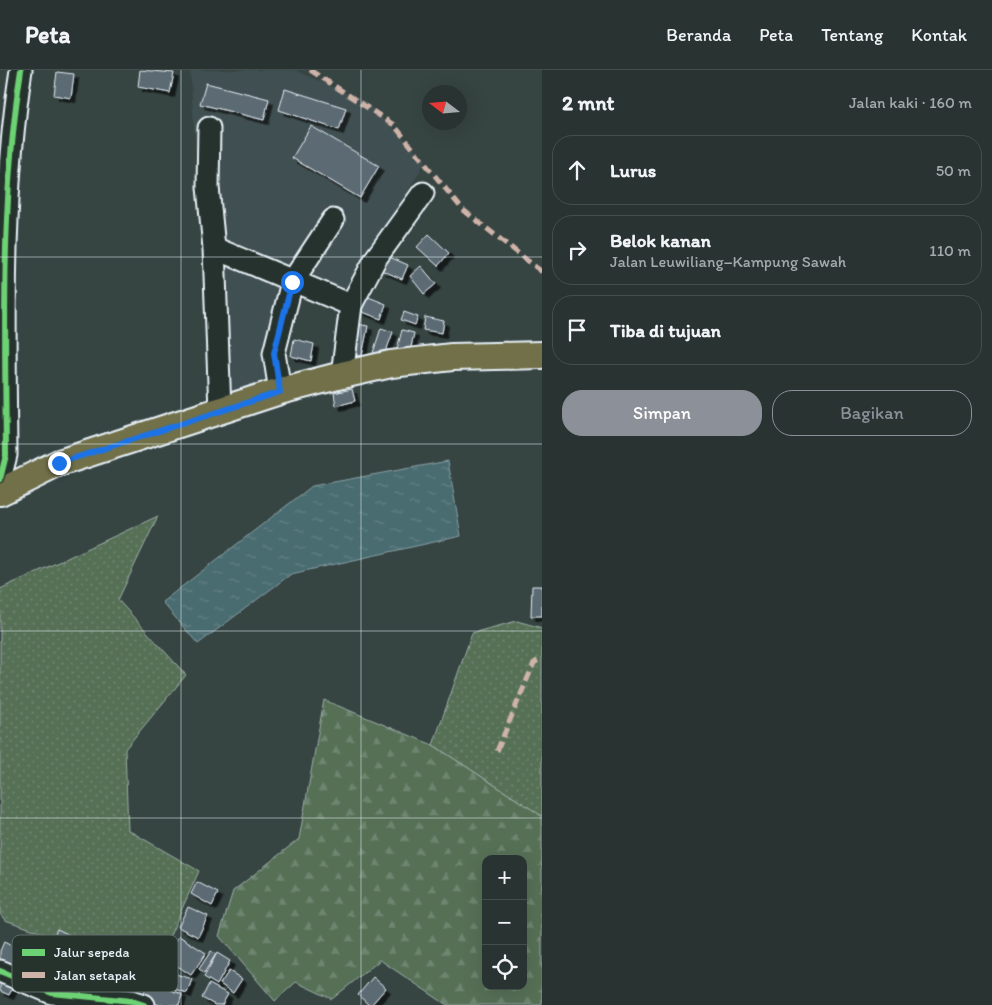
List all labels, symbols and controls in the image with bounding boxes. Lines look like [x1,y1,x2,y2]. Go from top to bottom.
text: Peta [25,20,70,49]
text: Beranda [666,24,731,46]
text: Peta [759,24,793,46]
text: Tentang [821,24,883,46]
text: Kontak [911,24,967,46]
north arrow [422,85,467,130]
text: 2 mnt [562,90,615,115]
text: Jalan kaki · 160 m [849,93,972,112]
icon: ahead [563,156,591,184]
text: Lurus [610,159,656,182]
text: 50 m [936,161,971,180]
text: Belok kanan [610,229,711,252]
icon: right [563,236,591,264]
text: 110 m [929,241,971,260]
text: Jalan Leuwiliang–Kampung Sawah [610,252,846,271]
route start [281,271,304,294]
icon: arrive [563,316,591,344]
text: Tiba di tujuan [610,319,721,342]
button: Simpan [562,390,762,436]
button: Bagikan [772,390,972,436]
route end [48,452,71,475]
map controls [482,855,527,990]
button: + [482,855,527,900]
button: − [482,900,527,945]
legend [12,935,178,992]
text: Jalur sepeda [54,944,129,961]
button: locate [482,945,527,990]
text: Jalan setapak [54,967,137,984]

